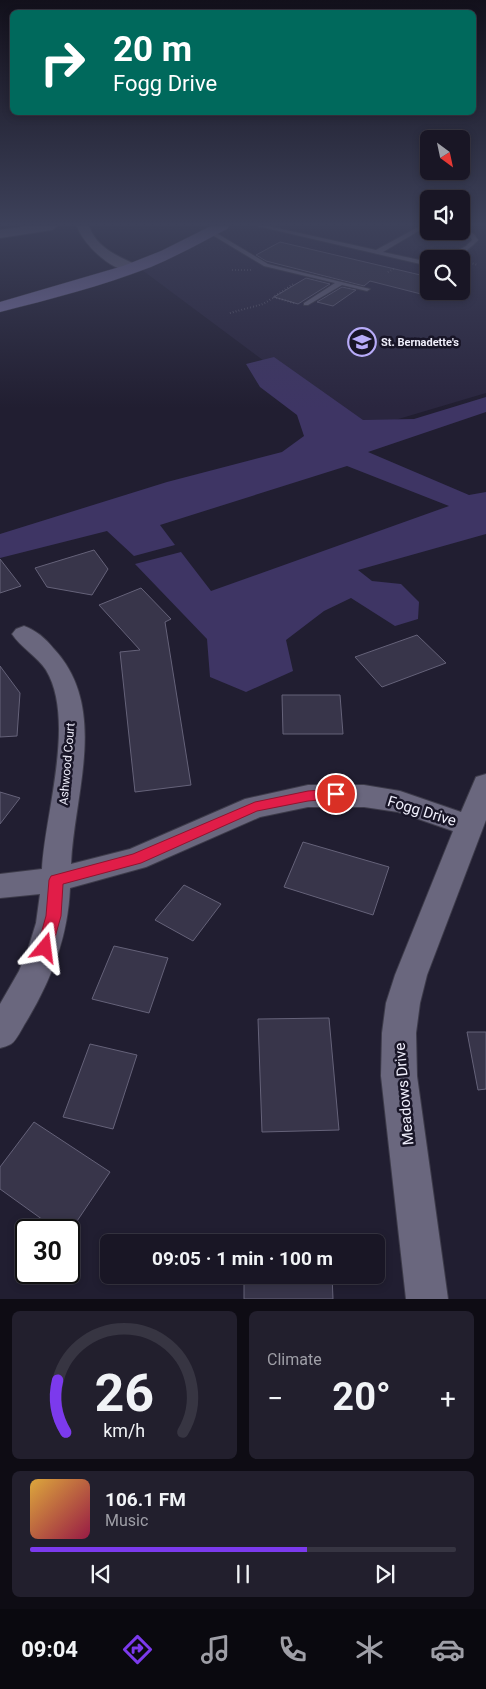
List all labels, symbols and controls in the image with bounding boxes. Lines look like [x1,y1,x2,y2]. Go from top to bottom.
text: 20 m [113,29,192,70]
icon: right [30,30,95,95]
text: Fogg Drive [113,71,217,96]
north arrow [420,130,470,180]
map controls [420,130,470,300]
button: sound [420,190,470,240]
button: search [420,250,470,300]
school or university icon: St. Bernadette's [347,327,377,357]
place label: St. Bernadette's [381,336,459,349]
street label: Ashwood Court [56,722,78,806]
pin [315,773,357,815]
icon: arrive [322,780,350,808]
street label: Fogg Drive [385,792,459,830]
position arrow [18,921,70,973]
street label: Meadows Drive [391,1042,417,1146]
speed limit sign: 30 [15,1219,80,1284]
text: 09:05 · 1 min · 100 m [152,1247,333,1270]
text: Climate [267,1350,322,1369]
text: 26 [95,1363,154,1424]
text: 20° [332,1375,391,1419]
text: − [267,1382,283,1415]
text: + [440,1382,456,1415]
text: km/h [104,1420,145,1441]
text: 106.1 FM [105,1488,186,1511]
text: Music [105,1511,148,1530]
icon: previous [87,1560,115,1588]
icon: pause [229,1560,257,1588]
icon: next [371,1560,399,1588]
icon: directions [120,1632,155,1667]
icon: music [198,1632,233,1667]
icon: phone [275,1632,310,1667]
icon: climate [352,1632,387,1667]
icon: car [430,1632,465,1667]
text: 09:04 [21,1637,78,1662]

